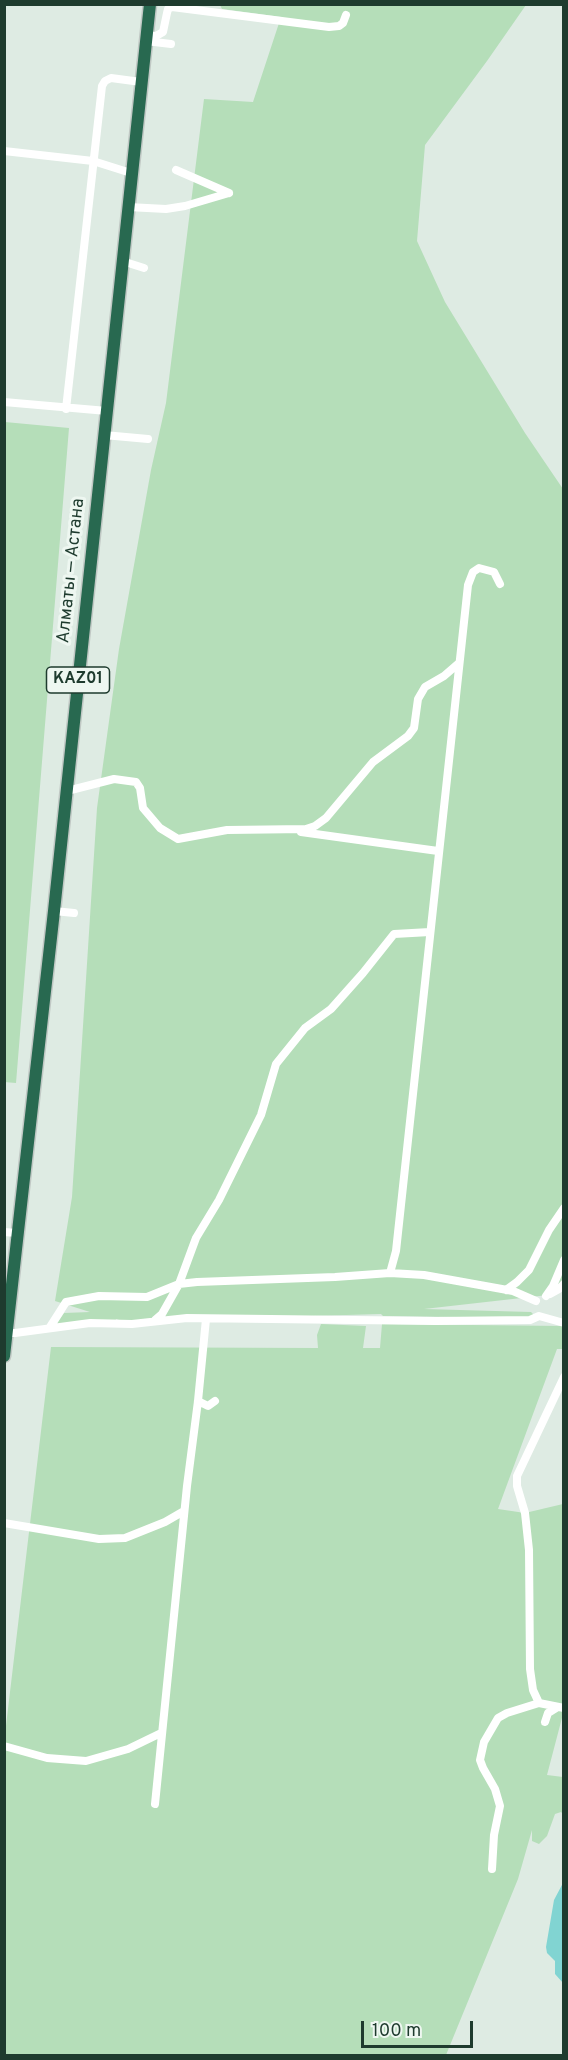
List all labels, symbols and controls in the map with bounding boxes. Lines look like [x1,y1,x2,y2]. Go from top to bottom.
street label: Алматы — Астана [54,497,90,645]
road number: KАZ01 [46,667,110,693]
scale bar [364,2009,476,2047]
text: 100 m [372,2020,421,2043]

